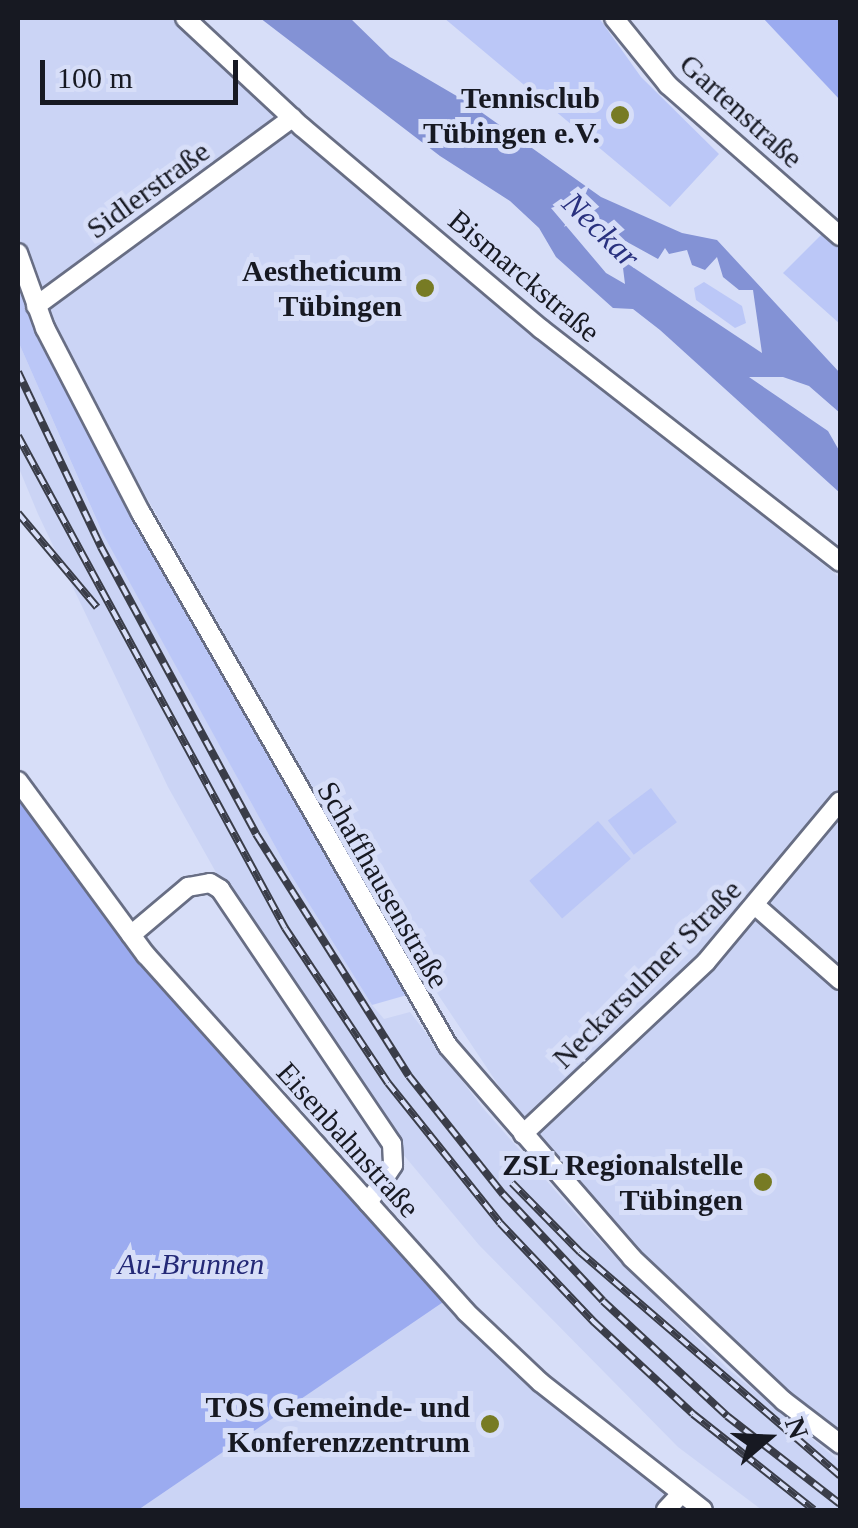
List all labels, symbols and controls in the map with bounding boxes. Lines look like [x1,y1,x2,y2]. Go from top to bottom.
scale bar [45,40,242,102]
street label: Gartenstraße [672,46,810,176]
text: 100 m [57,61,133,94]
place label: Tennisclub Tübingen e.V. [423,80,600,150]
marker: Tennisclub Tübingen e.V. [609,104,631,126]
street label: Sidlerstraße [79,133,217,247]
water label: Neckar [554,184,648,276]
street label: Bismarckstraße [441,202,607,350]
place label: Aestheticum Tübingen [242,253,402,324]
marker: Aestheticum Tübingen [412,275,438,301]
street label: Schaffhausenstraße [309,775,457,995]
street label: Neckarsulmer Straße [545,872,749,1076]
street label: Eisenbahnstraße [269,1055,427,1225]
place label: ZSL Regionalstelle Tübingen [500,1147,743,1218]
marker: ZSL Regionalstelle Tübingen [752,1171,774,1193]
park label: Au-Brunnen [118,1246,264,1282]
north arrow [718,1388,818,1488]
place label: TOS Gemeinde- und Konferenzzentrum [205,1389,470,1460]
marker: TOS Gemeinde- und Konferenzzentrum [479,1413,501,1435]
text: N [779,1413,815,1443]

